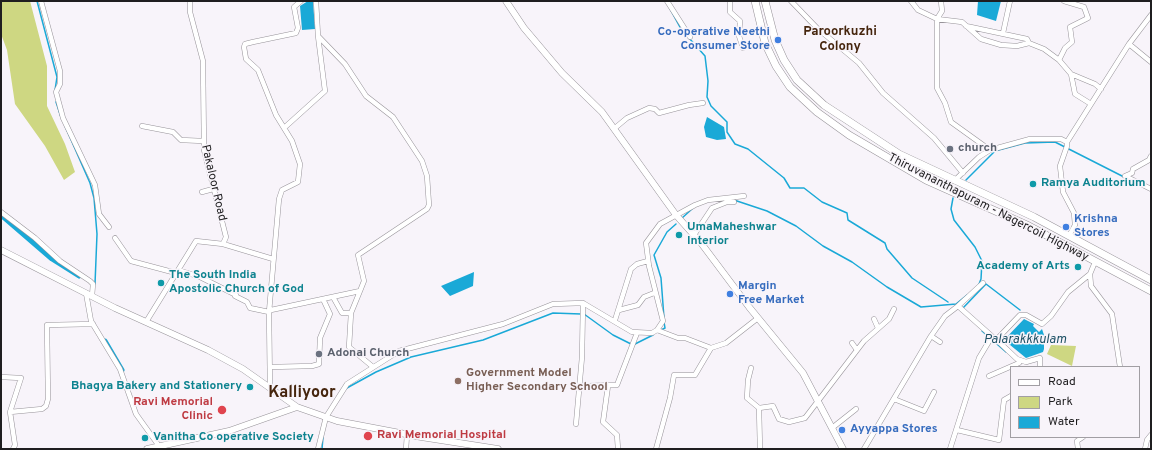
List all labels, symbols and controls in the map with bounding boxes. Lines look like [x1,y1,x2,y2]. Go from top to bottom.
district label: Paroorkuzhi Colony [803,24,877,55]
place label: Co-operative Neethi Consumer Store [657,26,770,54]
marker: Co-operative Neethi Consumer Store [773,35,783,45]
place label: church [958,142,997,156]
street label: Pakaloor Road [197,143,229,223]
marker: church [945,144,955,154]
street label: Thiruvananthapuram - Nagercoil Highway [885,151,1091,265]
place label: Ramya Auditorium [1041,177,1146,191]
marker: Ramya Auditorium [1028,179,1038,189]
place label: Krishna Stores [1074,213,1118,241]
place label: UmaMaheshwar Interior [687,221,776,249]
marker: Krishna Stores [1061,222,1071,232]
marker: UmaMaheshwar Interior [674,230,684,240]
place label: Academy of Arts [976,260,1070,274]
marker: Academy of Arts [1073,262,1083,272]
place label: The South India Apostolic Church of God [169,269,304,297]
marker: The South India Apostolic Church of God [156,278,166,288]
place label: Margin Free Market [738,280,804,308]
marker: Margin Free Market [725,289,735,299]
water label: Palarakkkulam [984,332,1066,348]
place label: Adonai Church [327,347,409,361]
marker: Adonai Church [314,349,324,359]
legend [1010,366,1140,438]
place label: Government Model Higher Secondary School [466,367,608,395]
text: Road [1048,374,1076,390]
marker: Government Model Higher Secondary School [453,376,463,386]
place label: Bhagya Bakery and Stationery [71,380,242,394]
marker: Bhagya Bakery and Stationery [245,382,255,392]
district label: Kalliyoor [268,384,336,404]
text: Park [1048,394,1073,410]
place label: Ravi Memorial Clinic [133,396,213,424]
marker: Ravi Memorial Clinic [216,404,228,416]
text: Water [1048,414,1080,430]
place label: Ayyappa Stores [850,423,938,437]
marker: Ayyappa Stores [837,425,847,435]
place label: Ravi Memorial Hospital [377,429,506,443]
marker: Ravi Memorial Hospital [362,430,374,442]
place label: Vanitha Co operative Society [153,431,314,445]
marker: Vanitha Co operative Society [140,433,150,443]

